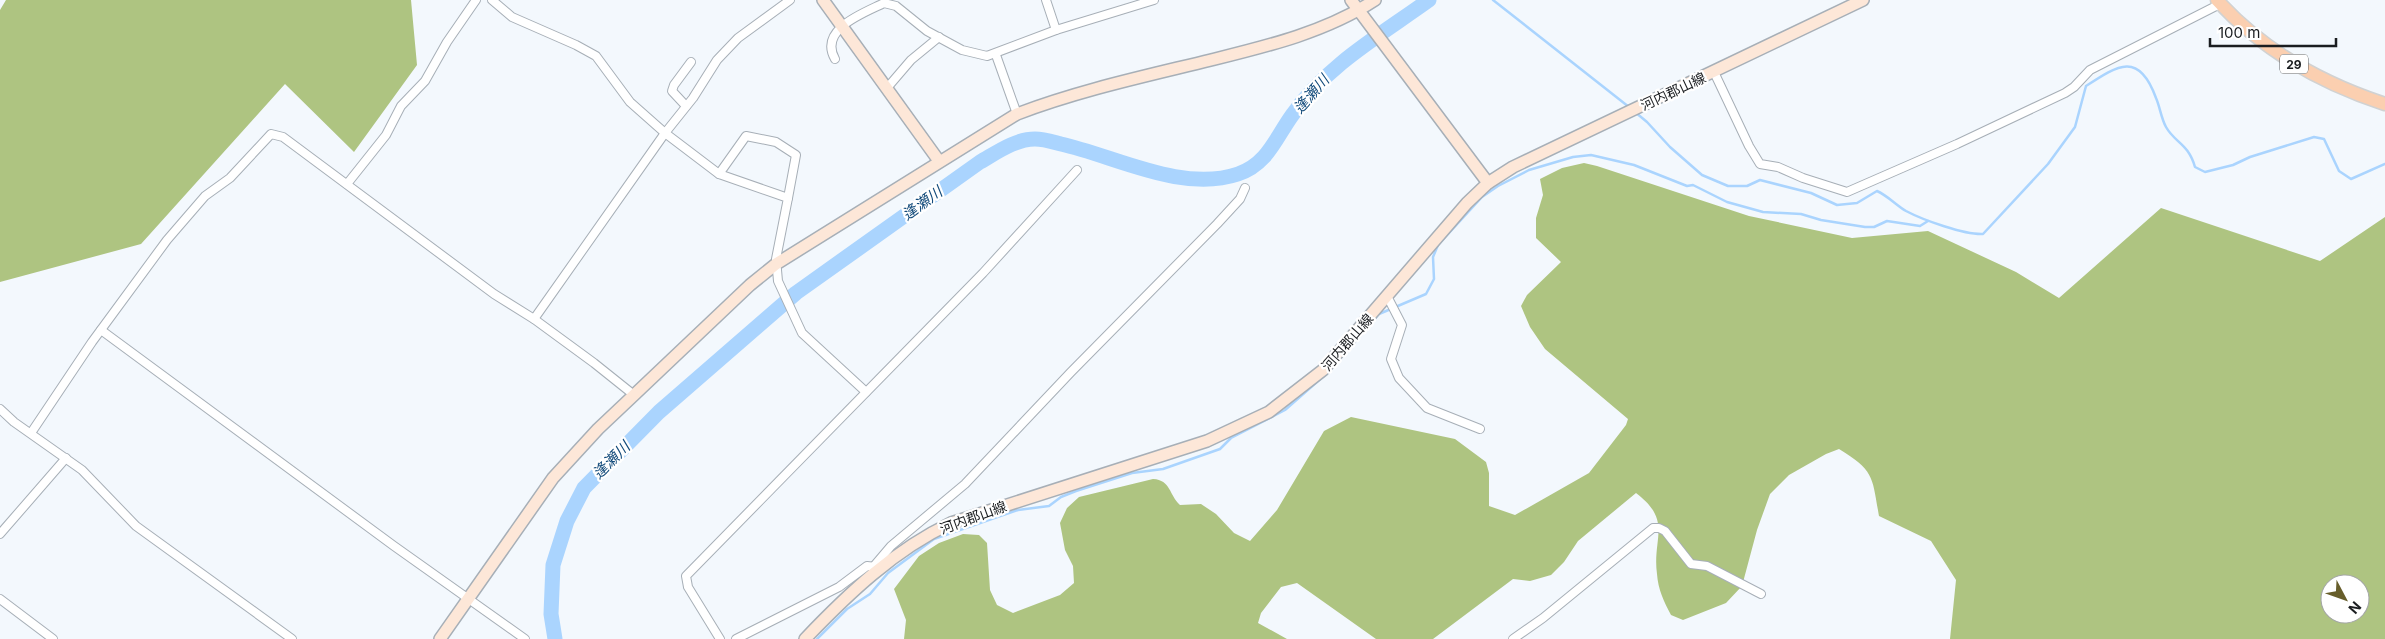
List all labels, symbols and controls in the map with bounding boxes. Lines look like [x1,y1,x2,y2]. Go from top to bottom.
scale bar [2210,15,2336,47]
text: 100 m [2218,23,2260,42]
road number: 29 [2280,54,2308,74]
water label: 逢瀬川 [1289,69,1334,117]
street label: 河内郡山線 [1638,69,1708,113]
water label: 逢瀬川 [898,181,947,224]
street label: 河内郡山線 [1318,310,1376,374]
water label: 逢瀬川 [588,436,635,483]
street label: 河内郡山線 [937,497,1009,537]
north arrow [2320,574,2370,624]
text: N [2345,598,2365,617]

